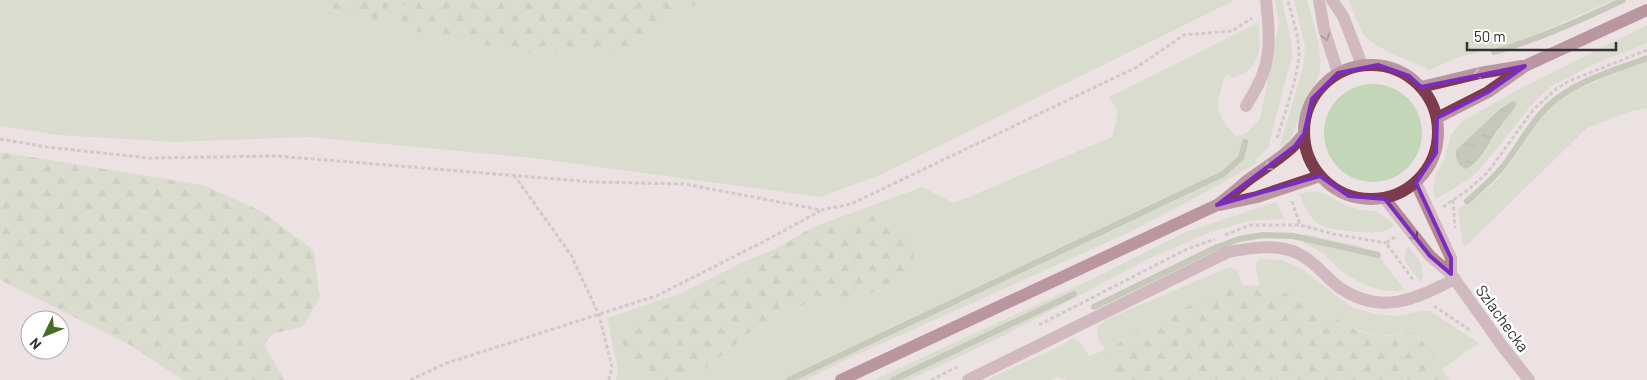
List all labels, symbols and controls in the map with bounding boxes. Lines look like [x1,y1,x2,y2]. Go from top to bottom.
scale bar [1467,20,1616,52]
text: 50 m [1474,27,1506,45]
one-way arrow [1321,32,1331,41]
one-way arrow [1472,68,1481,79]
one-way arrow [1264,161,1274,170]
one-way arrow [1409,231,1418,241]
street label: Szlachecka [1472,281,1534,355]
north arrow [20,310,70,360]
text: N [26,335,45,353]

